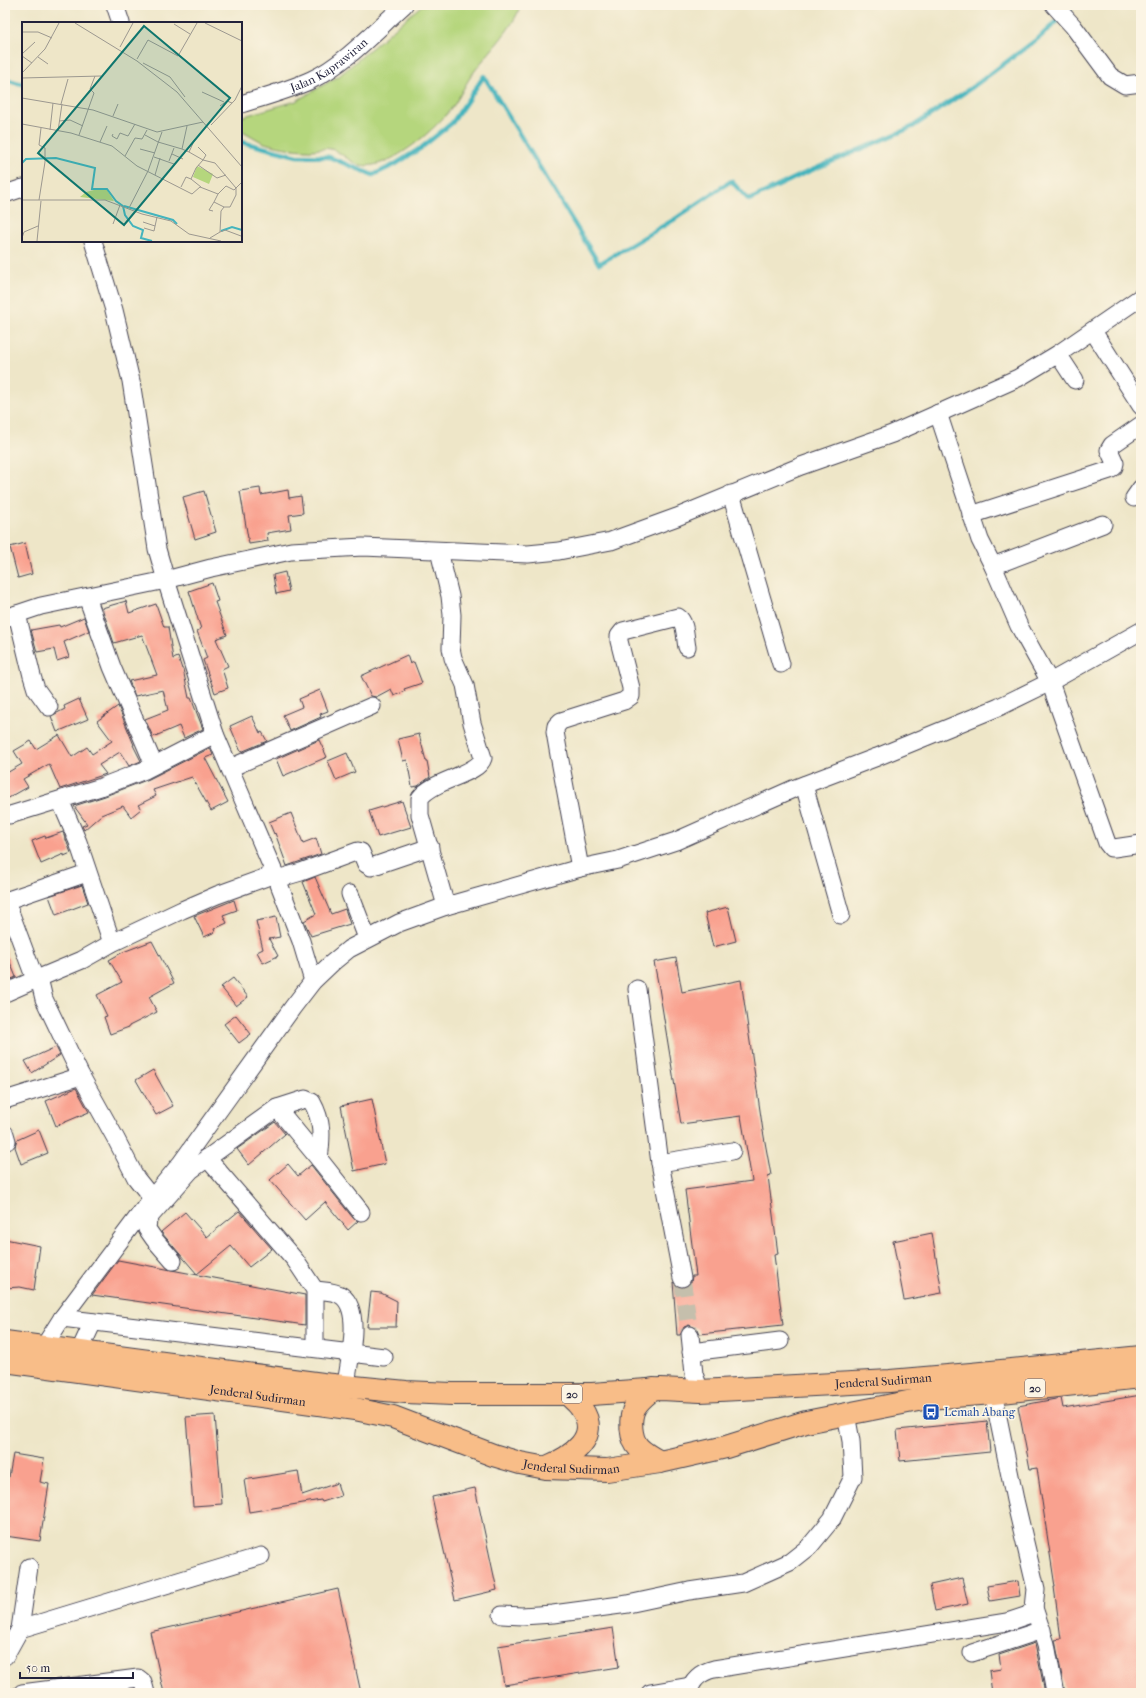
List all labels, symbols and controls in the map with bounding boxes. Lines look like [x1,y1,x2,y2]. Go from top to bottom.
inset map [22,22,242,242]
street label: Jalan Kaprawiran [287,35,371,95]
street label: Jenderal Sudirman [834,1370,932,1391]
road number: 20 [1025,1379,1045,1397]
street label: Jenderal Sudirman [208,1382,307,1409]
road number: 20 [562,1385,582,1403]
bus stop icon: Lemah Abang [921,1402,941,1422]
place label: Lemah Abang [944,1405,1016,1419]
street label: Jenderal Sudirman [521,1457,621,1477]
scale bar [20,1654,133,1680]
text: 50 m [26,1661,50,1675]

